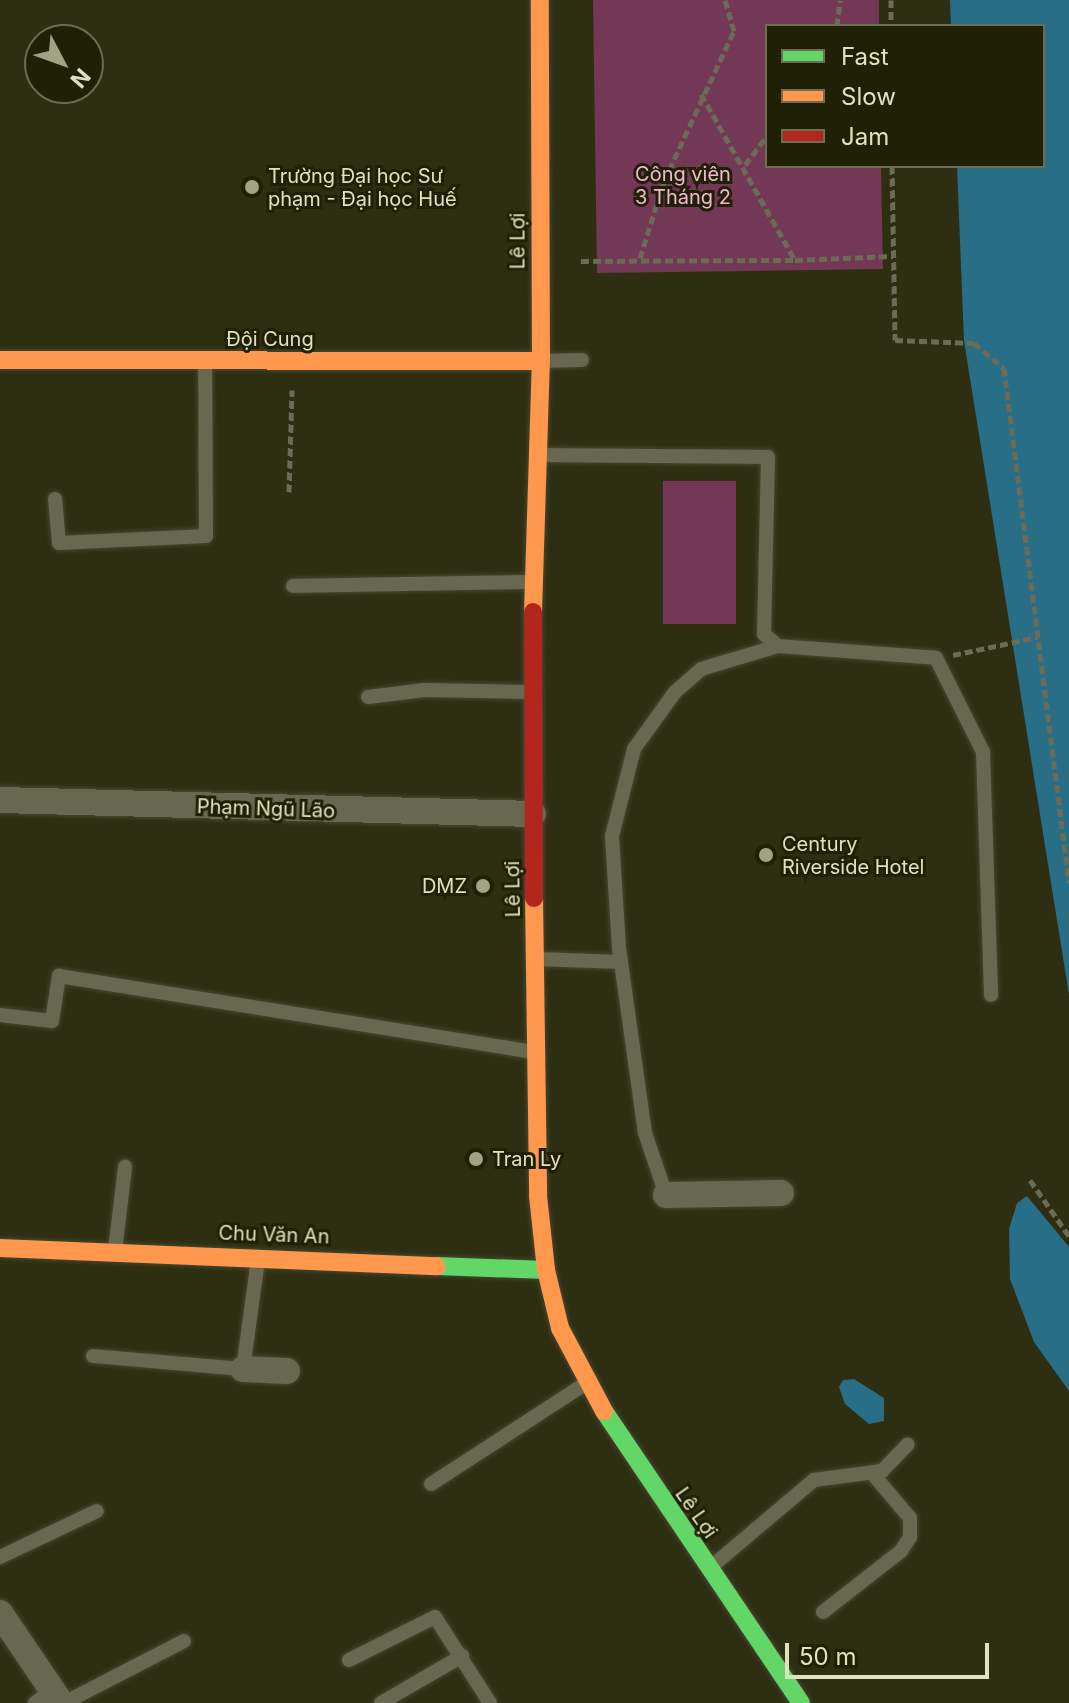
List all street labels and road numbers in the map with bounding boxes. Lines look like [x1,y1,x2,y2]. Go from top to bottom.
street label: Lê Lợi [506,213,530,269]
street label: Đội Cung [226,327,314,351]
street label: Phạm Ngũ Lão [196,795,336,823]
street label: Lê Lợi [501,860,525,918]
street label: Chu Văn An [218,1221,330,1249]
street label: Lê Lợi [670,1483,722,1543]

